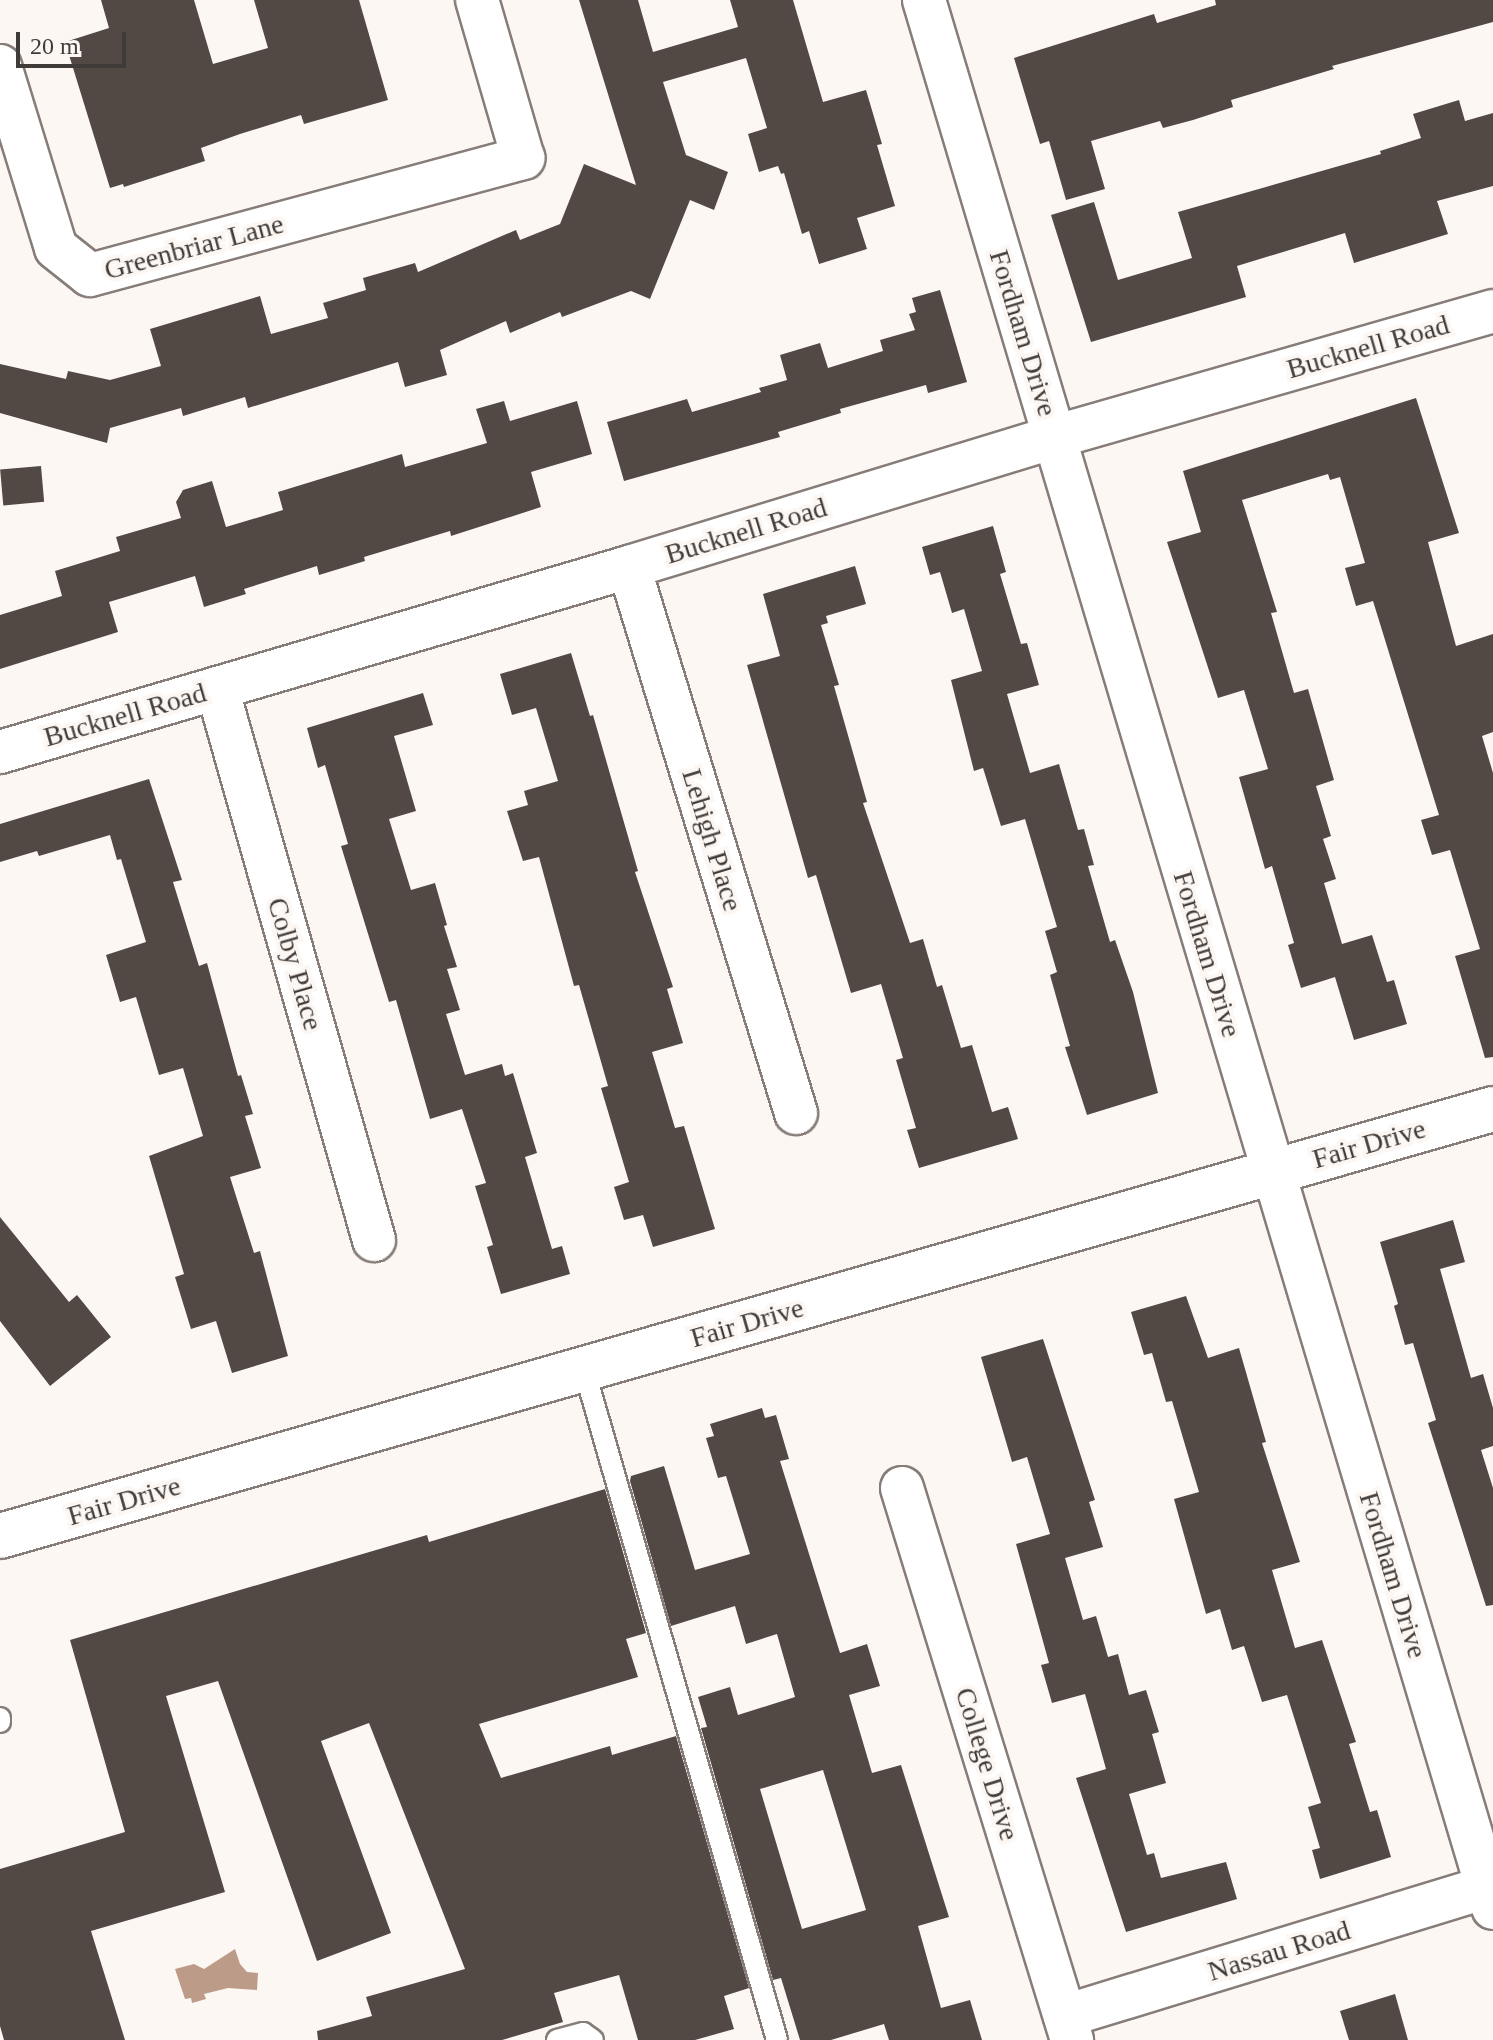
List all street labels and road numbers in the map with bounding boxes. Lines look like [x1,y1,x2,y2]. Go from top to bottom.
street label: Greenbriar Lane [101,207,287,287]
street label: Fordham Drive [982,246,1064,420]
street label: Bucknell Road [1283,308,1453,386]
street label: Bucknell Road [661,490,831,572]
street label: Bucknell Road [40,676,210,754]
street label: Lehigh Place [674,765,750,915]
street label: Fordham Drive [1166,867,1248,1041]
street label: Colby Place [260,894,330,1034]
street label: Fair Drive [1309,1112,1429,1176]
street label: Fair Drive [687,1291,807,1355]
street label: Fair Drive [64,1469,184,1533]
street label: Fordham Drive [1352,1488,1434,1662]
street label: College Drive [948,1684,1026,1844]
street label: Nassau Road [1204,1913,1354,1989]

